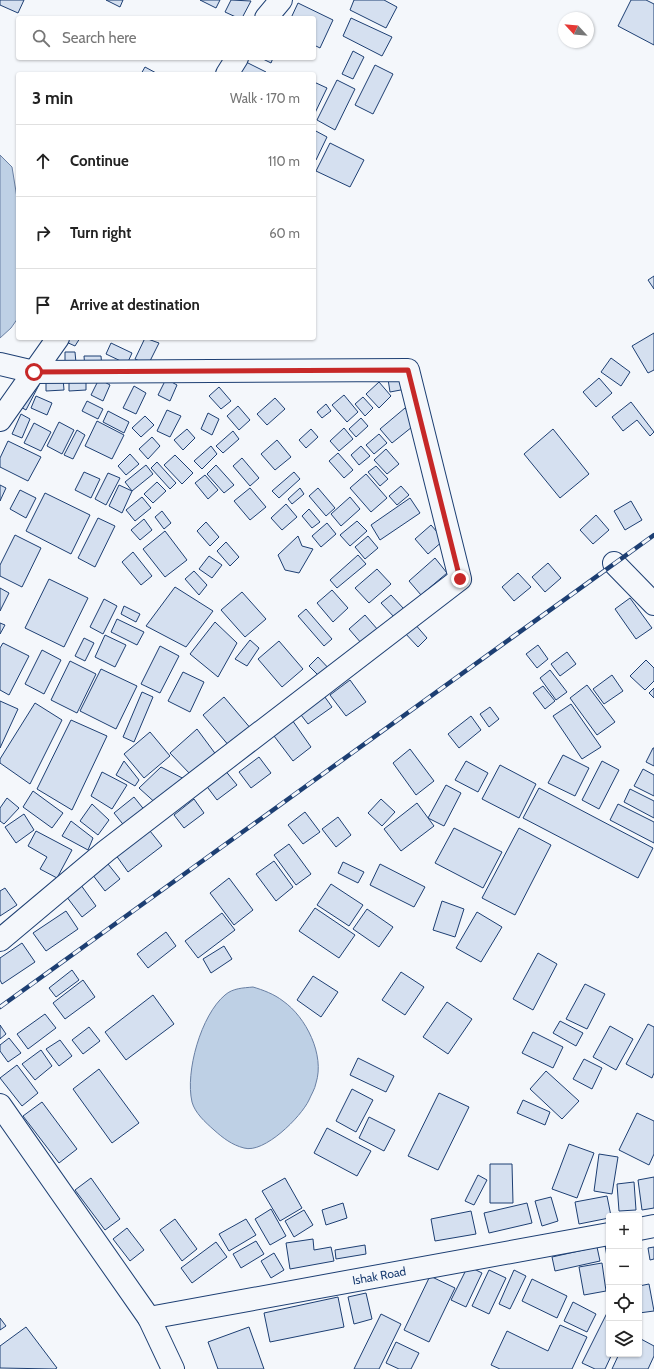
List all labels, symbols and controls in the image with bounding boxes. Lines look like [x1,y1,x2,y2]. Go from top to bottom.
north arrow [558,12,594,48]
search box [16,16,316,60]
icon: search [30,27,52,49]
text: Search here [62,29,137,47]
text: 3 min [32,88,73,108]
text: Walk · 170 m [230,90,300,106]
icon: ahead [32,150,54,172]
text: Continue [70,152,129,170]
text: 110 m [268,153,300,169]
icon: right [32,222,54,244]
text: Turn right [70,224,131,242]
text: 60 m [269,225,300,241]
icon: arrive [32,294,54,316]
text: Arrive at destination [70,296,200,314]
route start [25,363,43,381]
route end [451,570,469,588]
map controls [606,1213,642,1357]
button: + [606,1213,642,1249]
button: − [606,1249,642,1285]
street label: Ishak Road [351,1263,407,1288]
button: locate [606,1285,642,1321]
button: layers [606,1321,642,1357]

